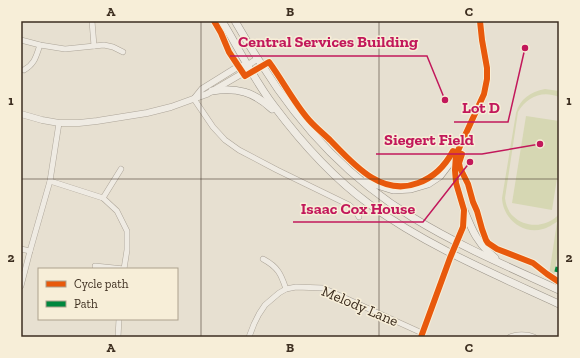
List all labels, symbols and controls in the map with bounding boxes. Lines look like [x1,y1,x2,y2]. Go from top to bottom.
text: A [107,4,116,19]
text: B [286,4,294,19]
text: C [465,4,473,19]
callout: Central Services Building [230,28,427,56]
text: Central Services Building [238,32,418,51]
text: 1 [8,93,14,108]
text: 1 [566,93,572,108]
callout: Lot D [454,94,508,122]
text: Lot D [462,98,500,117]
callout: Siegert Field [376,126,482,154]
text: Siegert Field [384,130,474,149]
callout: Isaac Cox House [293,194,423,222]
text: Isaac Cox House [301,199,415,218]
text: 2 [8,250,15,265]
text: 2 [566,250,573,265]
legend [38,268,178,320]
text: Cycle path [74,277,129,291]
street label: Melody Lane [319,282,401,330]
text: Path [74,297,98,311]
text: A [107,340,116,355]
text: B [286,340,294,355]
text: C [465,340,473,355]

